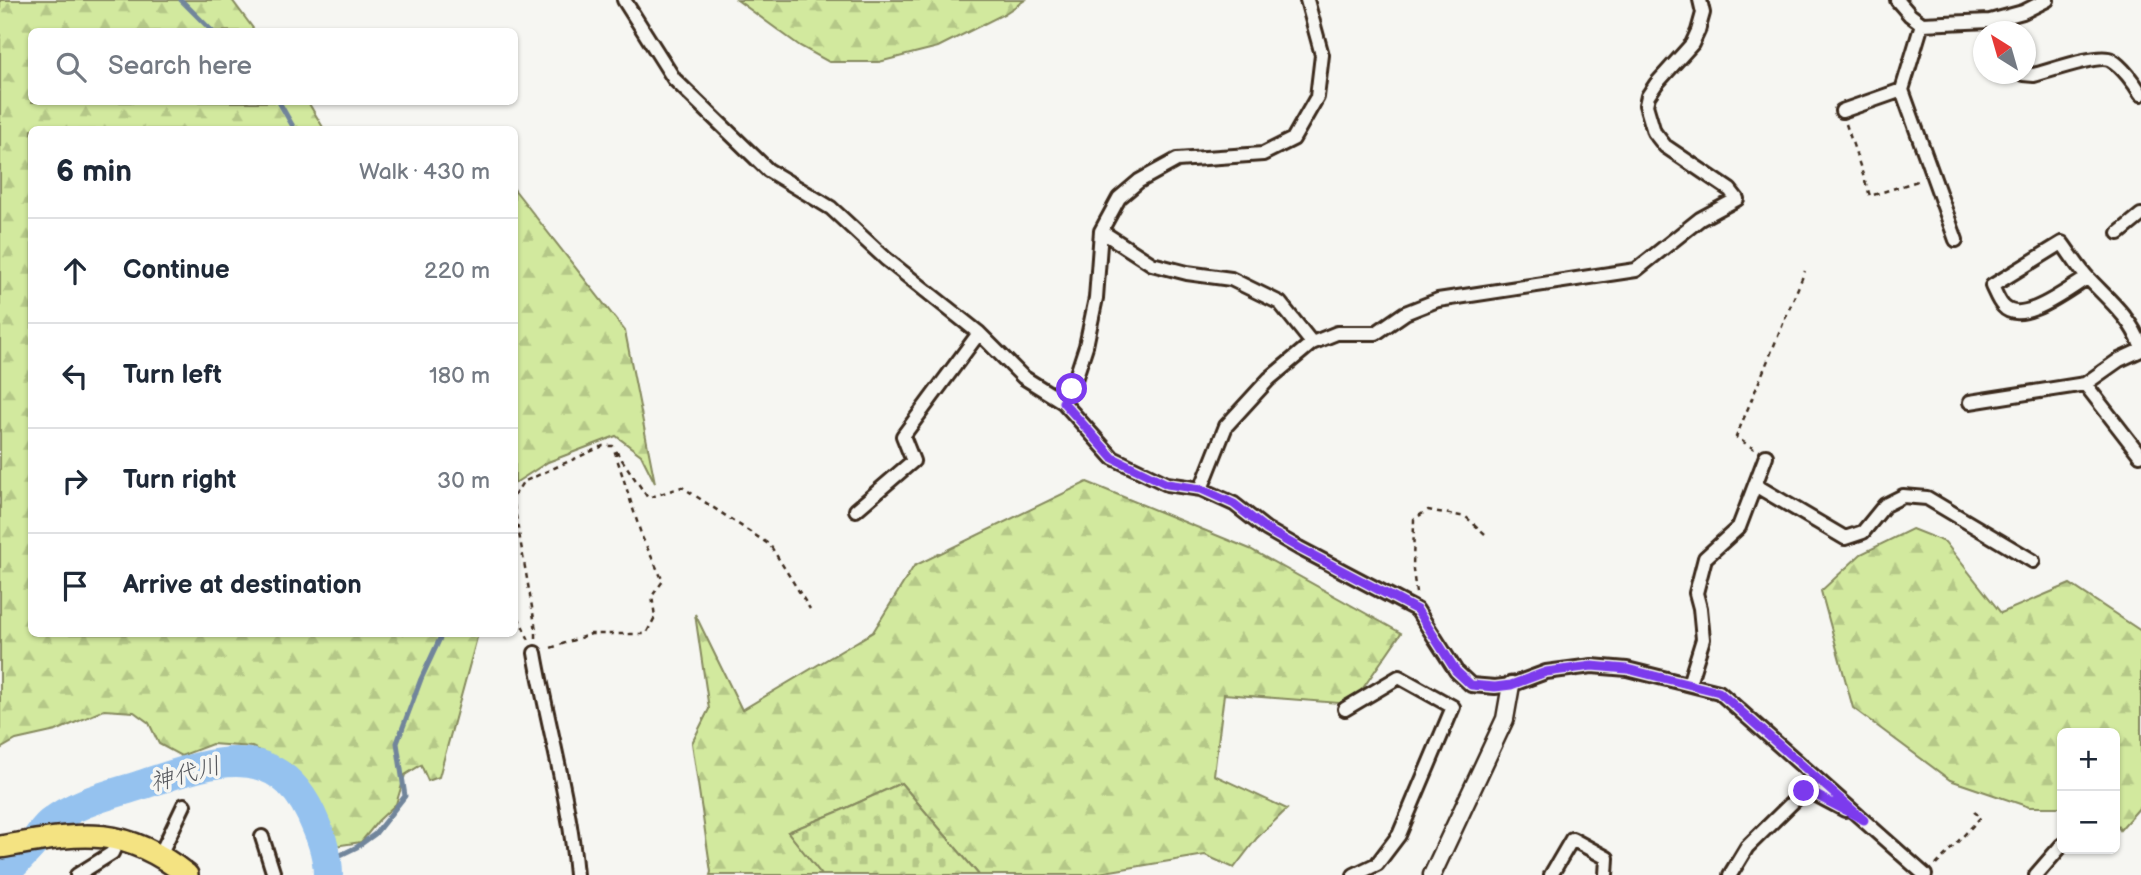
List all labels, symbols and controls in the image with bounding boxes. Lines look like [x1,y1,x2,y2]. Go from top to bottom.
north arrow [1973,21,2036,84]
search box [28,28,518,105]
icon: search [52,48,90,86]
text: Search here [108,51,252,82]
text: 6 min [56,154,132,190]
text: Walk · 430 m [359,158,490,186]
icon: ahead [56,252,94,290]
text: Continue [123,255,230,286]
text: 220 m [424,257,490,285]
icon: left [56,357,94,395]
text: Turn left [123,360,222,391]
text: 180 m [429,362,490,390]
route start [1056,373,1087,404]
icon: right [56,462,94,500]
text: Turn right [123,465,236,496]
text: 30 m [437,467,490,495]
icon: arrive [56,567,94,605]
text: Arrive at destination [123,570,362,601]
map controls [2057,728,2120,854]
button: + [2057,728,2120,791]
water label: 神代川 [147,751,224,798]
route end [1788,775,1819,806]
button: − [2057,791,2120,854]

